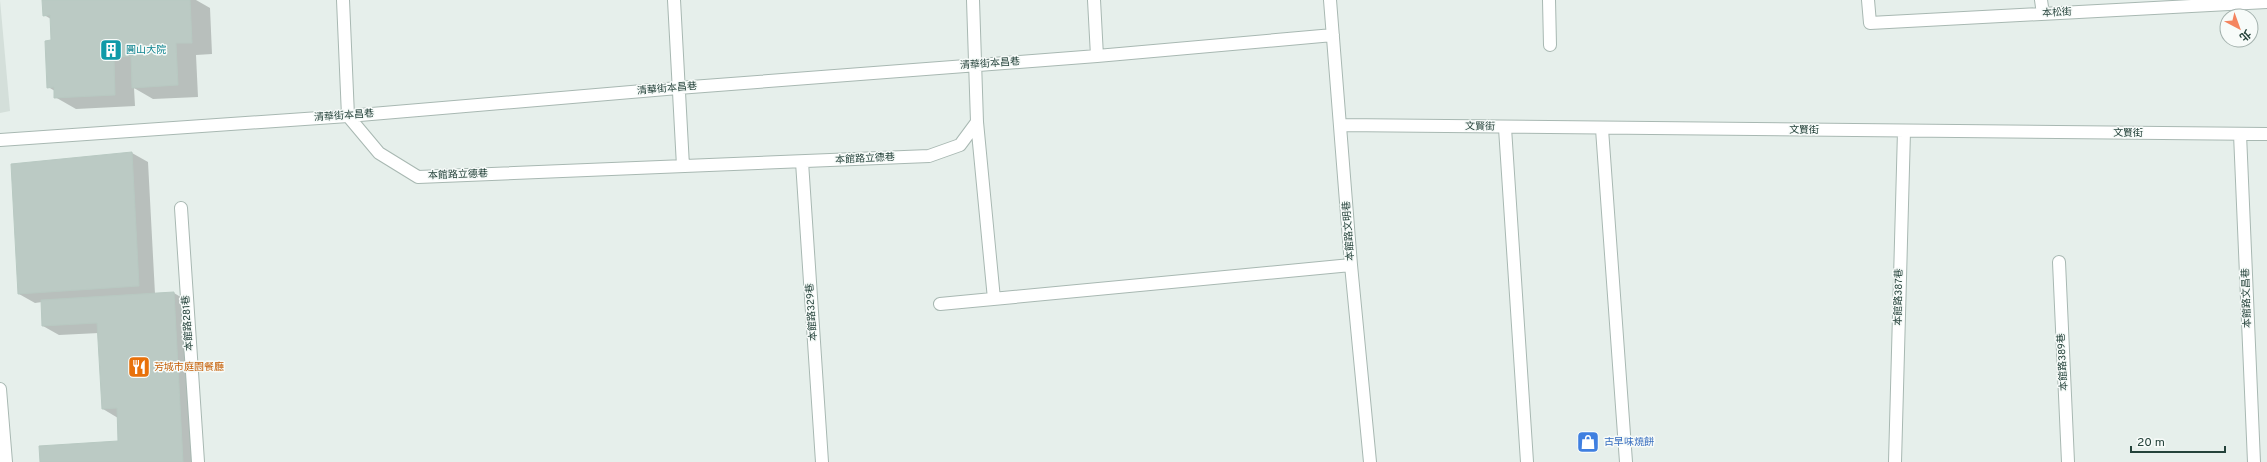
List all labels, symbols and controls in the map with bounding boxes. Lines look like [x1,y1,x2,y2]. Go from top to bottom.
street label: 本松街 [2042,6,2072,20]
north arrow [2219,8,2259,48]
text: 北 [2236,26,2254,44]
building icon: 圓山大院 [98,37,124,63]
place label: 圓山大院 [126,44,166,57]
street label: 清華街本昌巷 [960,55,1020,73]
street label: 清華街本昌巷 [637,80,697,98]
street label: 清華街本昌巷 [314,107,374,125]
street label: 文賢街 [1465,120,1495,134]
street label: 文賢街 [1789,124,1819,137]
street label: 文賢街 [2113,127,2143,140]
street label: 本館路立德巷 [835,151,895,167]
street label: 本館路立德巷 [428,167,488,183]
street label: 本館路文明巷 [1340,201,1358,261]
street label: 本館路387巷 [1892,268,1906,326]
street label: 本館路文昌巷 [2239,268,2255,328]
street label: 本館路329巷 [803,283,821,341]
street label: 本館路281巷 [180,295,196,351]
street label: 本館路389巷 [2055,333,2071,391]
restaurant icon: 芳城市庭園餐廳 [126,354,152,380]
place label: 芳城市庭園餐廳 [154,361,224,374]
scale bar [2131,428,2225,454]
shop icon: 古早味燒餅 [1575,429,1601,455]
text: 20 m [2137,435,2165,451]
place label: 古早味燒餅 [1604,436,1654,449]

